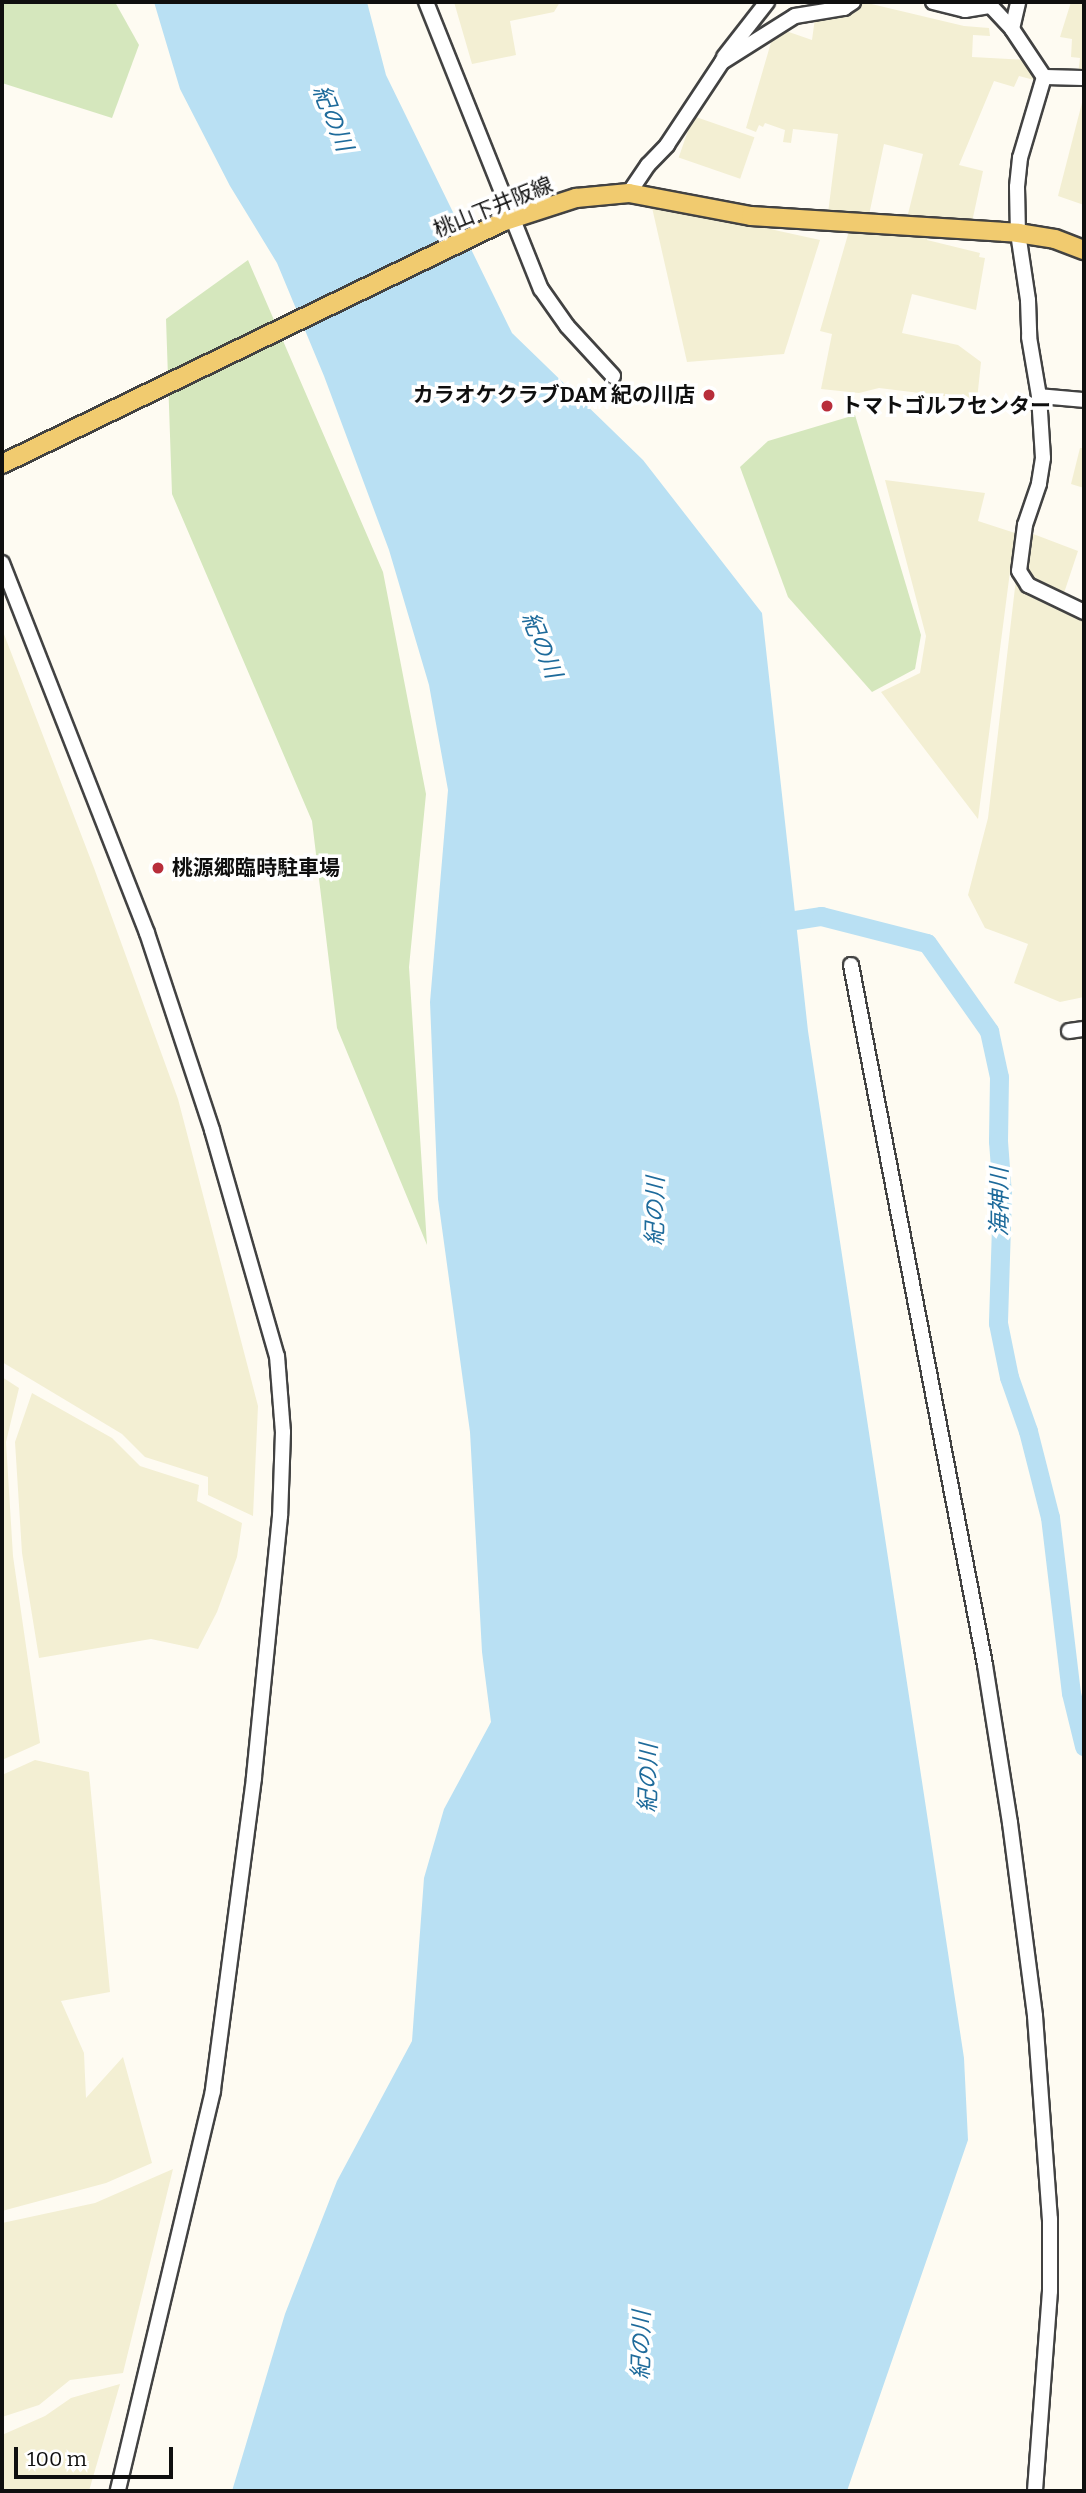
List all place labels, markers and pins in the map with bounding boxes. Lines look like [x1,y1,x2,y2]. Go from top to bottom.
place label: カラオケクラブDAM 紀の川店 [413,382,695,408]
marker: カラオケクラブDAM 紀の川店 [701,387,717,403]
place label: トマトゴルフセンター [841,393,1051,419]
marker: トマトゴルフセンター [819,398,835,414]
place label: 桃源郷臨時駐車場 [172,855,340,881]
marker: 桃源郷臨時駐車場 [150,860,166,876]

